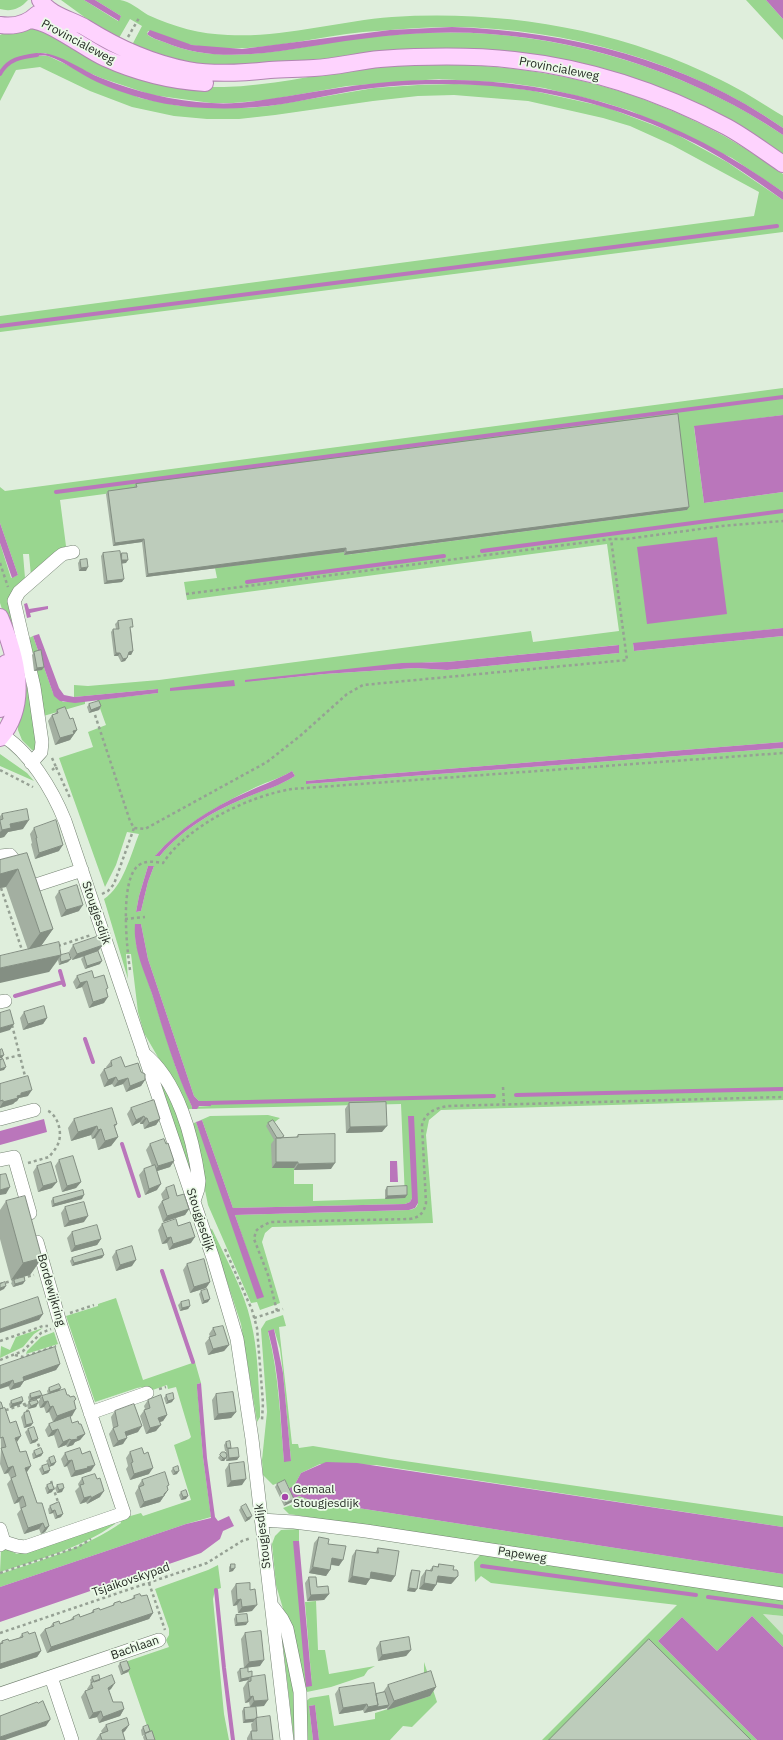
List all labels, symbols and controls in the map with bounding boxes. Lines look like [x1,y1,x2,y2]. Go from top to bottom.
street label: Provincialeweg [39,17,117,67]
street label: Provincialeweg [518,54,600,84]
street label: Stougjesdijk [78,880,114,946]
street label: Stougjesdijk [183,1186,217,1254]
street label: Bordewijkring [34,1252,68,1328]
place label: Gemaal Stougjesdijk [293,1483,359,1511]
marker: Gemaal Stougjesdijk [280,1492,290,1502]
street label: Stougjesdijk [252,1502,274,1570]
street label: Papeweg [497,1544,547,1566]
street label: Tsjaikovskypad [90,1560,172,1600]
street label: Bachlaan [109,1633,161,1663]

